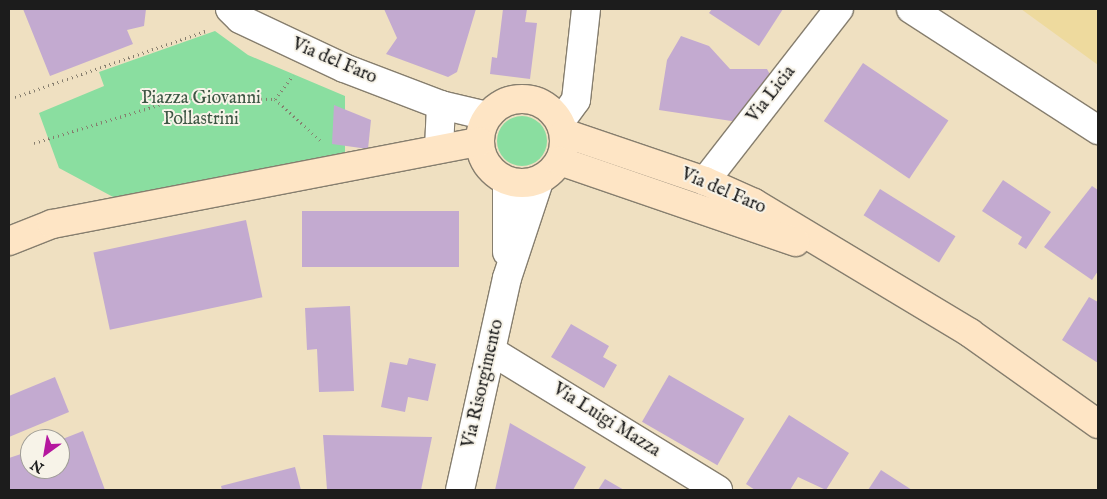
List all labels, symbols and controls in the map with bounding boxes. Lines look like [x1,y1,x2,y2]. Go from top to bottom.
street label: Via del Faro [288,34,380,90]
street label: Via Licia [743,62,801,128]
park label: Piazza Giovanni Pollastrini [141,89,261,132]
street label: Via del Faro [677,164,769,220]
street label: Via Risorgimento [459,318,509,450]
street label: Via Luigi Mazza [548,379,664,463]
north arrow [20,429,70,479]
text: N [28,455,47,477]

